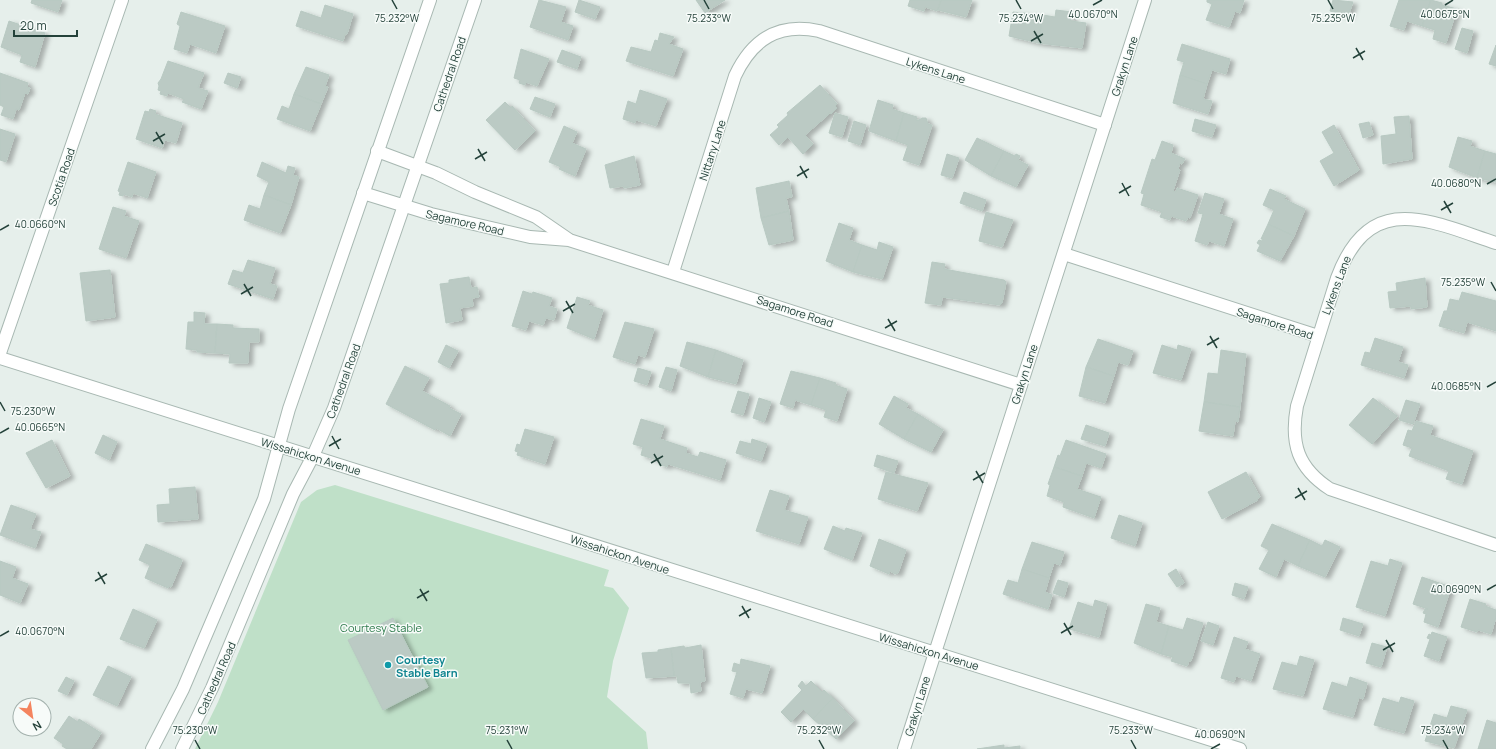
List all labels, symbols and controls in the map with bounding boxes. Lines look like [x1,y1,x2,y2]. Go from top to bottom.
text: 40.0670°N [1068,7,1118,21]
text: 40.0675°N [1421,7,1470,21]
text: 75.232°W [375,11,420,25]
text: 75.233°W [687,11,732,25]
text: 75.234°W [999,11,1044,25]
text: 75.235°W [1311,11,1356,25]
scale bar [14,12,77,38]
text: 20 m [20,17,47,34]
street label: Cathedral Road [429,34,469,114]
street label: Grakyn Lane [1107,34,1141,98]
street label: Lykens Lane [904,53,968,87]
street label: Nittany Lane [695,117,729,182]
street label: Scotia Road [44,146,78,208]
text: 40.0680°N [1431,176,1481,190]
street label: Sagamore Road [424,206,506,238]
text: 40.0660°N [15,217,65,231]
street label: Lykens Lane [1318,253,1354,316]
text: 75.235°W [1441,275,1486,289]
street label: Sagamore Road [755,292,835,330]
street label: Sagamore Road [1235,304,1315,342]
street label: Cathedral Road [323,342,363,420]
street label: Grakyn Lane [1007,342,1041,406]
text: 40.0685°N [1431,379,1481,393]
text: 75.230°W [11,404,56,418]
text: 40.0665°N [15,420,65,434]
street label: Wissahickon Avenue [259,434,363,479]
street label: Wissahickon Avenue [568,531,672,577]
text: 40.0690°N [1431,582,1481,596]
park label: Courtesy Stable [340,620,422,635]
text: 40.0670°N [15,624,65,638]
street label: Wissahickon Avenue [877,629,981,674]
street label: Cathedral Road [193,639,239,717]
place label: Courtesy Stable Barn [396,652,458,680]
marker: Courtesy Stable Barn [383,660,393,670]
street label: Grakyn Lane [901,673,933,738]
north arrow [12,697,52,737]
text: N [30,718,44,735]
text: 75.230°W [173,723,218,737]
text: 75.231°W [486,723,529,737]
text: 75.232°W [797,723,842,737]
text: 75.233°W [1109,723,1154,737]
text: 75.234°W [1421,723,1466,737]
text: 40.0690°N [1195,727,1245,741]

